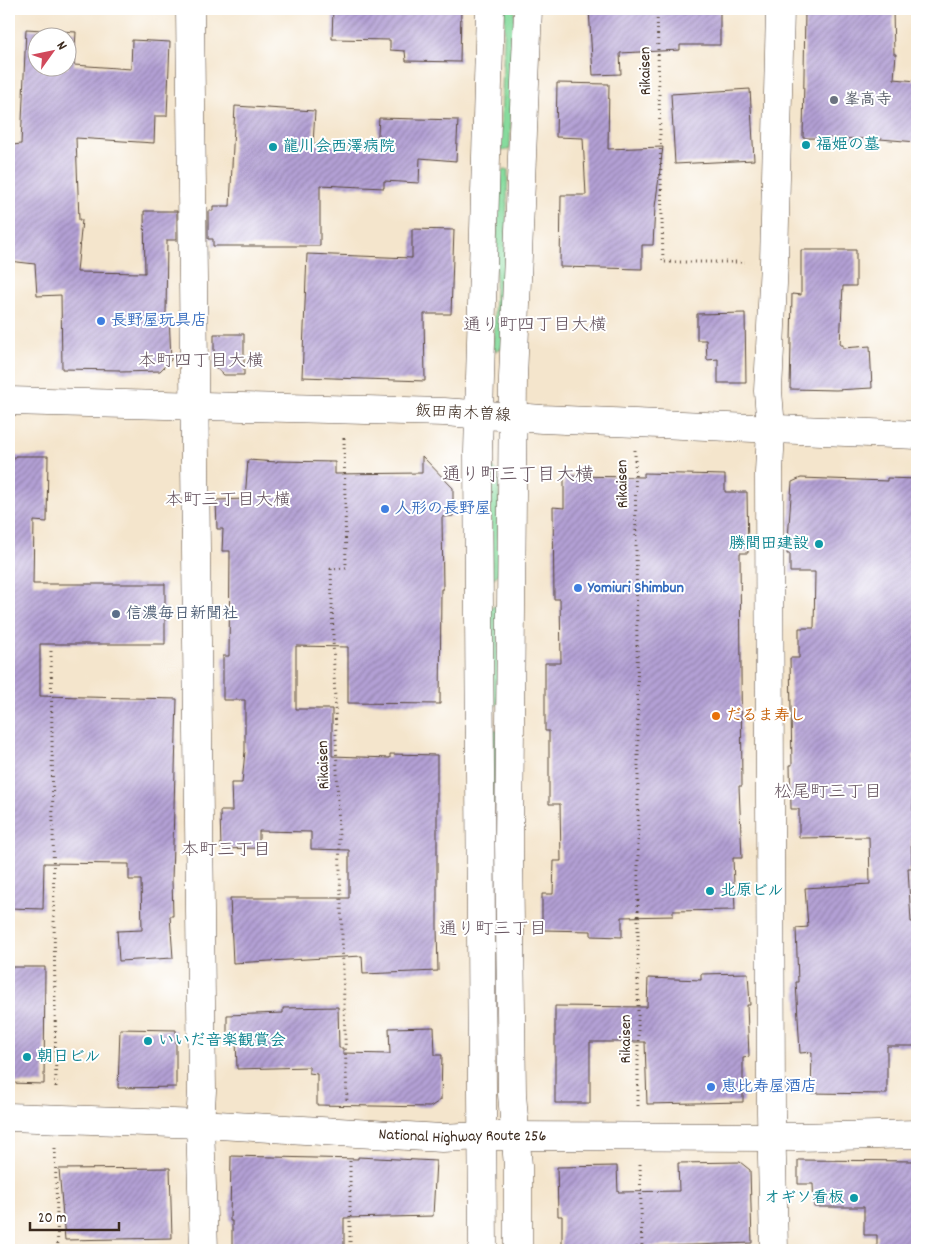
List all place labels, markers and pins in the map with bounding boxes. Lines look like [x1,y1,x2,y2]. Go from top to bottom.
place label: 峯高寺 [844,89,892,112]
marker: 峯高寺 [828,94,840,106]
place label: 福姫の墓 [816,134,880,157]
place label: 龍川会西澤病院 [283,136,395,159]
marker: 福姫の墓 [800,139,812,151]
marker: 龍川会西澤病院 [267,141,279,153]
place label: 長野屋玩具店 [111,310,207,333]
marker: 長野屋玩具店 [95,315,107,327]
place label: 人形の長野屋 [395,498,491,521]
marker: 人形の長野屋 [379,503,391,515]
place label: 勝間田建設 [729,533,809,556]
marker: 勝間田建設 [813,538,825,550]
place label: Yomiuri Shimbun [587,577,684,600]
marker: Yomiuri Shimbun [572,582,584,594]
place label: 信濃毎日新聞社 [126,603,238,626]
marker: 信濃毎日新聞社 [110,608,122,620]
place label: だるま寿し [726,705,806,728]
marker: だるま寿し [710,710,722,722]
place label: 北原ビル [720,880,784,903]
marker: 北原ビル [704,885,716,897]
place label: いいだ音楽観賞会 [158,1030,286,1053]
marker: いいだ音楽観賞会 [142,1035,154,1047]
place label: 朝日ビル [37,1046,101,1069]
marker: 朝日ビル [21,1051,33,1063]
place label: 恵比寿屋酒店 [721,1076,817,1099]
marker: 恵比寿屋酒店 [705,1081,717,1093]
place label: オギソ看板 [764,1187,844,1210]
marker: オギソ看板 [848,1192,860,1204]

